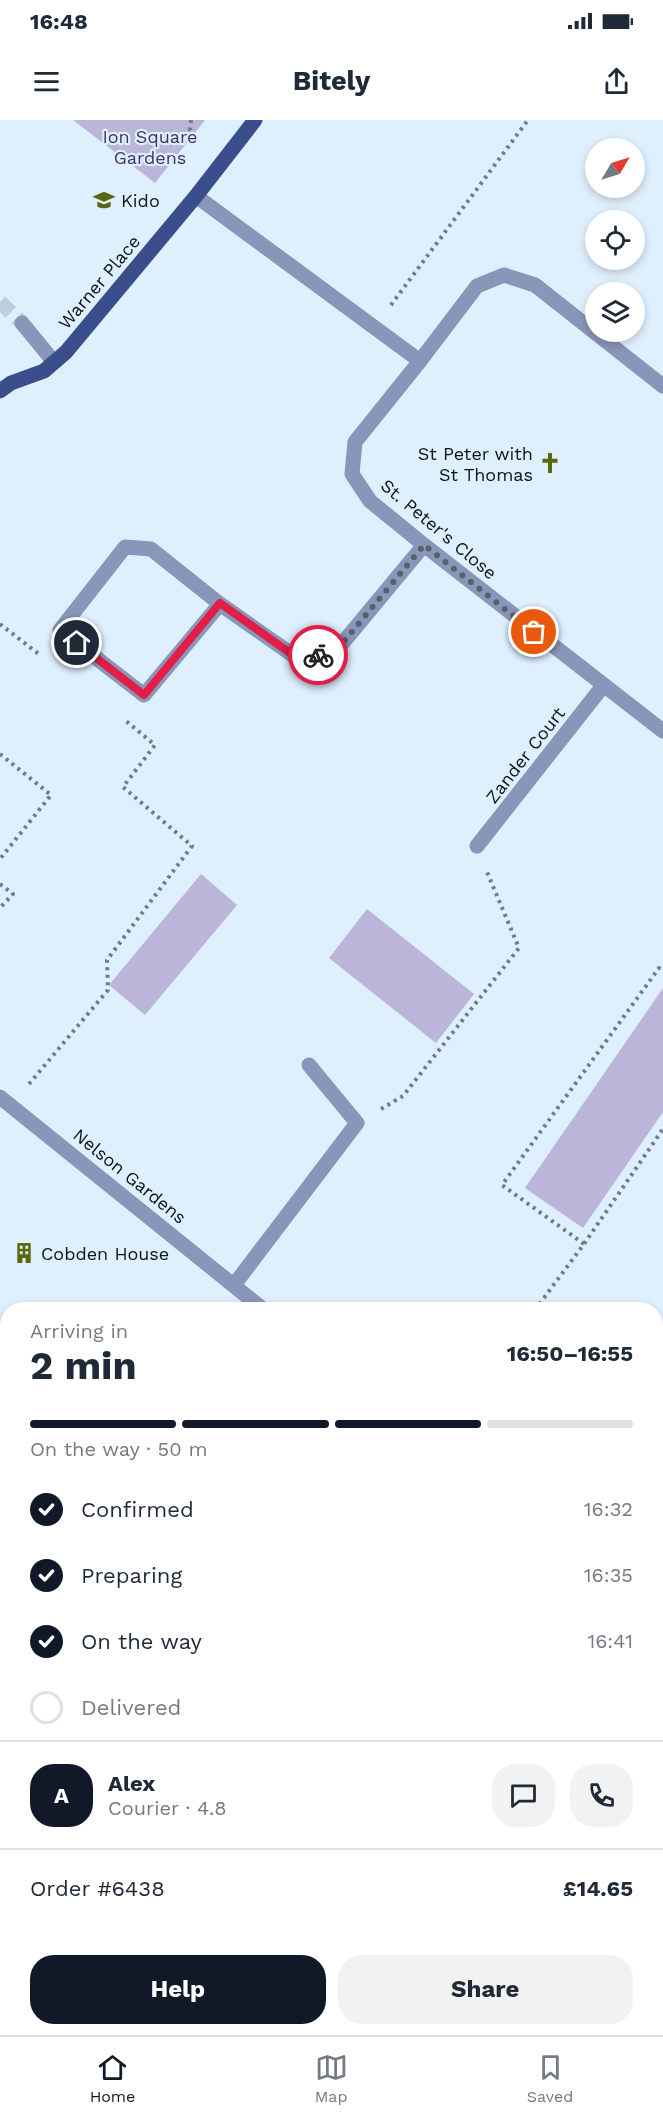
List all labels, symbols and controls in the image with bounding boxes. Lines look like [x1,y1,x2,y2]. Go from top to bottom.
text: 16:48 [30,9,88,34]
icon: menu [30,65,63,98]
text: Bitely [293,65,370,97]
icon: share [600,65,633,98]
park label: Ion Square Gardens [103,126,197,168]
north arrow [585,138,645,198]
map controls [585,138,645,342]
school or university icon: Kido [92,188,116,212]
place label: Kido [121,190,160,211]
button: locate [585,210,645,270]
street label: Warner Place [54,231,144,333]
button: layers [585,282,645,342]
place label: St Peter with St Thomas [418,443,533,485]
church icon: St Peter with St Thomas [538,451,562,475]
street label: St. Peter's Close [377,475,501,583]
pin [508,606,559,657]
icon: bag [517,615,550,648]
pin [51,617,102,668]
courier [288,625,348,685]
icon: home [60,626,93,659]
icon: bike [302,639,335,672]
street label: Zander Court [481,702,569,807]
street label: Nelson Gardens [69,1124,191,1228]
building icon: Cobden House [12,1241,36,1265]
place label: Cobden House [41,1243,169,1264]
text: Arriving in [30,1319,128,1343]
text: 16:50–16:55 [507,1341,633,1366]
text: 2 min [30,1343,137,1388]
text: On the way · 50 m [30,1437,208,1461]
icon: check [30,1493,63,1526]
text: Confirmed [81,1497,194,1522]
text: 16:32 [584,1497,633,1521]
icon: check [30,1559,63,1592]
text: Preparing [81,1563,182,1588]
text: 16:35 [584,1563,633,1587]
icon: check [30,1625,63,1658]
text: On the way [81,1629,202,1654]
text: 16:41 [587,1629,633,1653]
text: Delivered [81,1695,181,1720]
button: chat [492,1764,555,1827]
button: phone [570,1764,633,1827]
text: Alex [108,1771,155,1796]
text: A [54,1783,69,1808]
text: Courier · 4.8 [108,1796,227,1820]
text: Order #6438 [30,1876,165,1901]
text: £14.65 [563,1876,633,1901]
button: Help [30,1955,326,2024]
button: Share [338,1955,633,2024]
tab: Home [90,2051,135,2106]
tab: Map [315,2051,348,2106]
tab: Saved [527,2051,573,2106]

